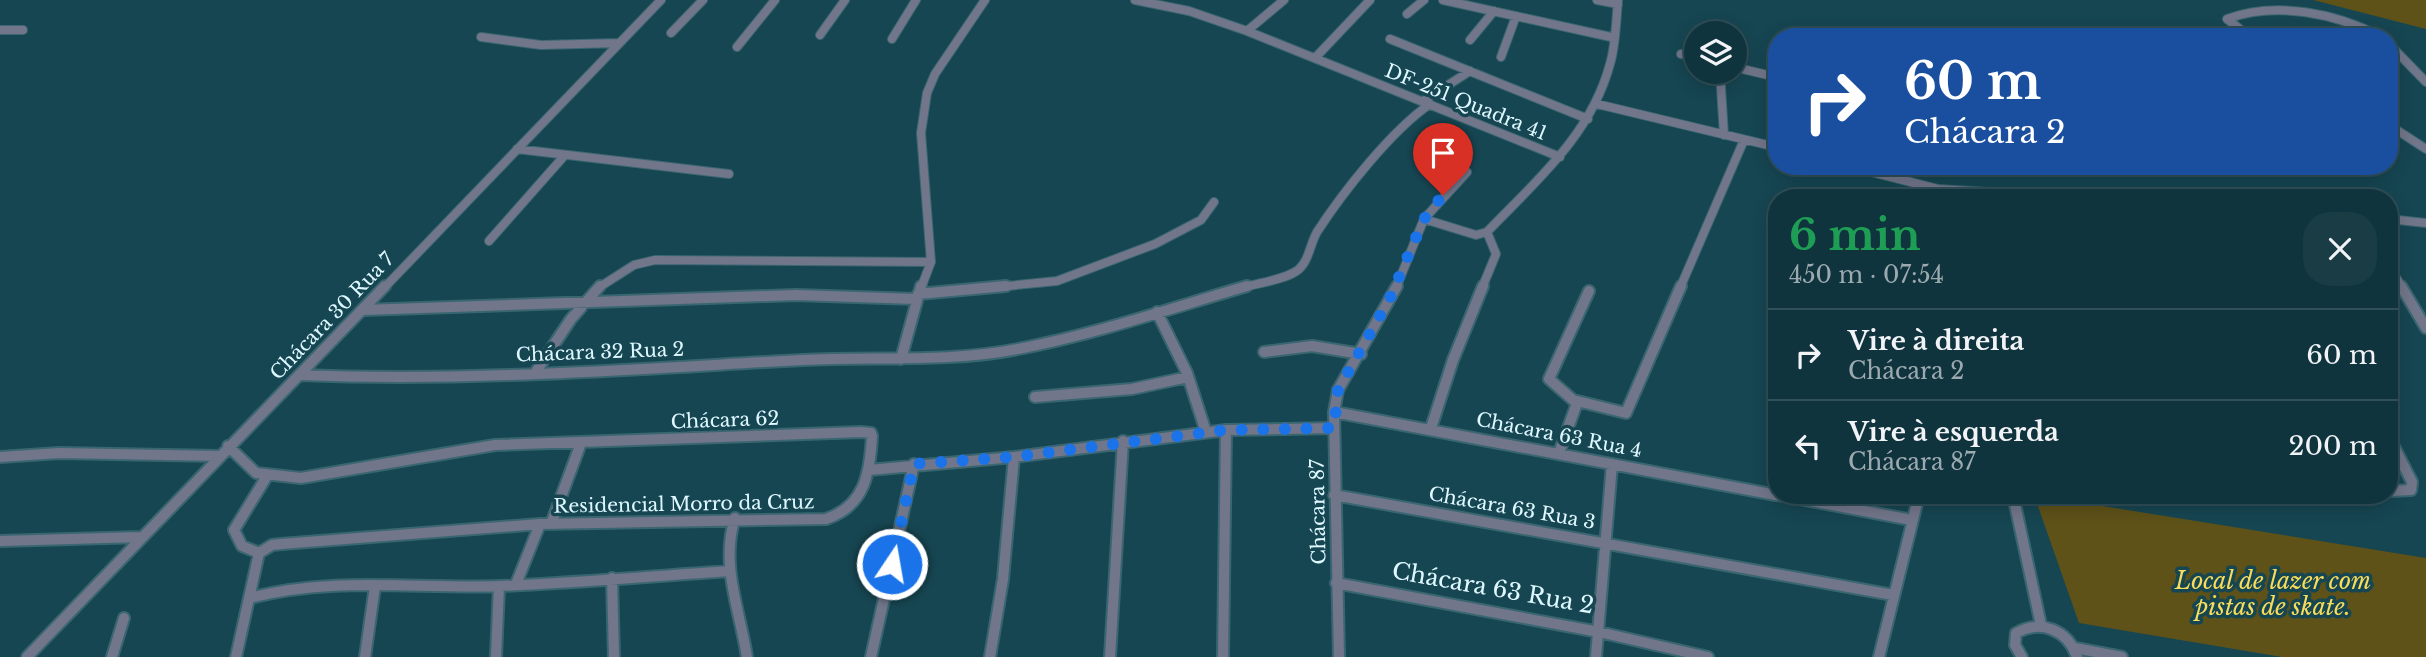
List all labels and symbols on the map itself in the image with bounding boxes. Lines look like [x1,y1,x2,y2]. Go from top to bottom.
street label: DF-251 Quadra 41 [1382,59,1550,145]
pin [1413,123,1473,195]
street label: Chácara 30 Rua 7 [265,247,399,384]
street label: Chácara 32 Rua 2 [515,338,685,366]
street label: Chácara 62 [670,407,780,433]
street label: Chácara 63 Rua 4 [1474,408,1644,462]
street label: Chácara 87 [1306,459,1330,565]
street label: Chácara 63 Rua 3 [1427,482,1597,534]
street label: Residencial Morro da Cruz [553,490,815,518]
position arrow [855,527,929,601]
street label: Chácara 63 Rua 2 [1390,556,1596,620]
park label: Local de lazer com pistas de skate. [2174,567,2371,621]

